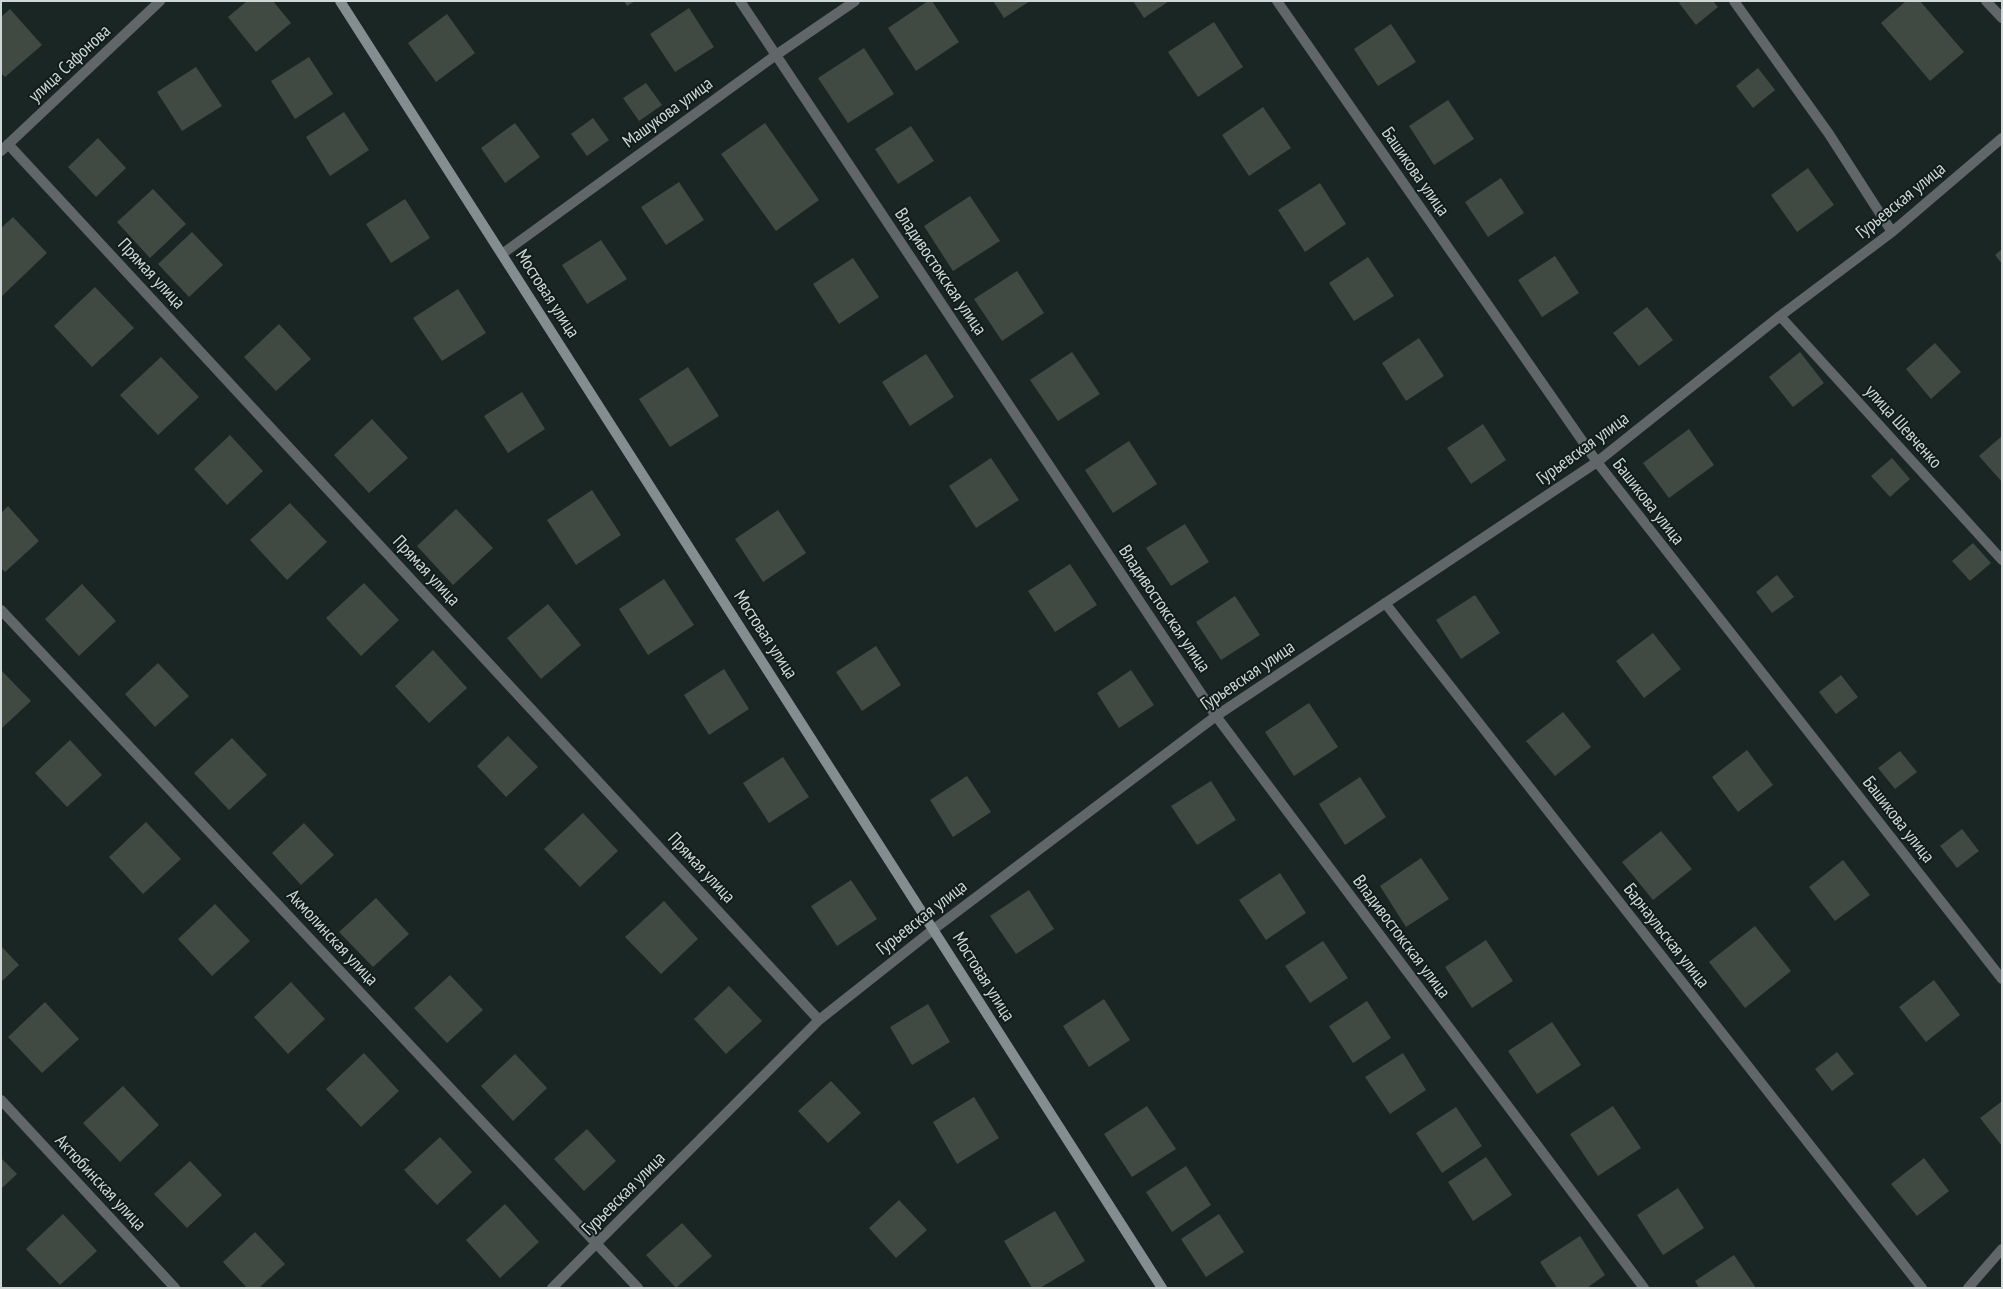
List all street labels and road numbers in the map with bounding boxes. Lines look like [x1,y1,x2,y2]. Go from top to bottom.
street label: улица Сафонова [25,21,115,107]
street label: Машукова улица [619,73,717,153]
street label: Башикова улица [1376,123,1454,221]
street label: Гурьевская улица [1852,158,1950,244]
street label: Владивостокская улица [890,204,990,340]
street label: Прямая улица [113,234,189,314]
street label: Мостовая улица [510,246,584,342]
street label: улица Шевченко [1860,381,1946,473]
street label: Гурьевская улица [1533,408,1633,490]
street label: Башикова улица [1608,455,1688,549]
street label: Прямая улица [388,531,464,611]
street label: Владивостокская улица [1114,541,1214,677]
street label: Мостовая улица [728,587,802,683]
street label: Гурьевская улица [1197,637,1299,715]
street label: Башикова улица [1858,773,1938,867]
street label: Прямая улица [663,828,739,908]
street label: Владивостокская улица [1348,871,1454,1003]
street label: Гурьевская улица [872,876,972,960]
street label: Барнаульская улица [1618,879,1714,993]
street label: Акмолинская улица [282,885,382,991]
street label: Мостовая улица [947,928,1019,1026]
street label: Актюбинская улица [50,1130,150,1236]
street label: Гурьевская улица [578,1148,670,1240]

